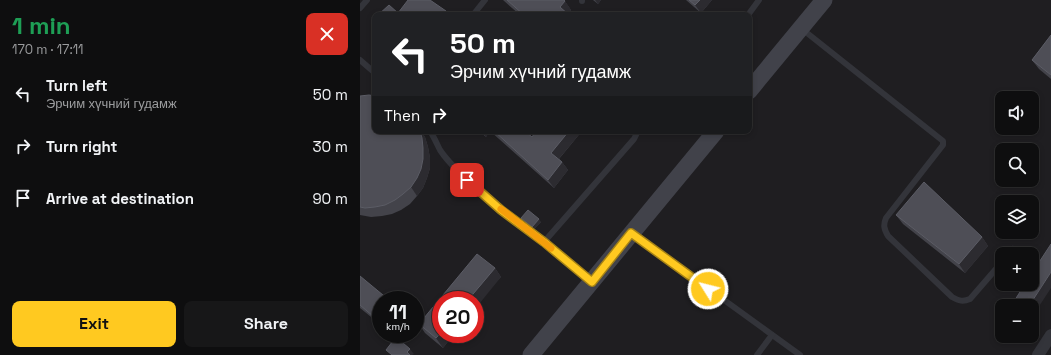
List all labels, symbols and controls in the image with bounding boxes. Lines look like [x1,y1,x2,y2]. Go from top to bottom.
text: 1 min [12,10,71,41]
button: close [306,13,348,55]
text: 50 m [450,25,516,61]
icon: left [384,28,436,80]
text: 170 m · 17:11 [12,41,84,58]
text: Эрчим хүчний гудамж [450,60,631,83]
text: Turn left [46,76,108,95]
icon: left [12,83,34,105]
text: 50 m [313,85,348,104]
map controls [995,91,1039,343]
button: sound [995,91,1039,135]
text: Эрчим хүчний гудамж [46,95,177,112]
icon: right [428,104,450,126]
text: Then [384,106,420,125]
icon: right [12,135,34,157]
text: Turn right [46,137,117,156]
text: 30 m [313,137,348,156]
button: search [995,143,1039,187]
pin [450,163,484,197]
icon: arrive [456,169,478,191]
icon: arrive [12,187,34,209]
text: Arrive at destination [46,189,194,208]
text: 90 m [312,189,348,208]
button: layers [995,195,1039,239]
button: + [995,247,1039,291]
position arrow [687,268,729,310]
speed limit sign: 20 [432,291,484,343]
text: 11 [389,299,407,325]
button: − [995,299,1039,343]
button: Exit [12,301,176,347]
button: Share [184,301,348,347]
text: km/h [386,320,410,333]

